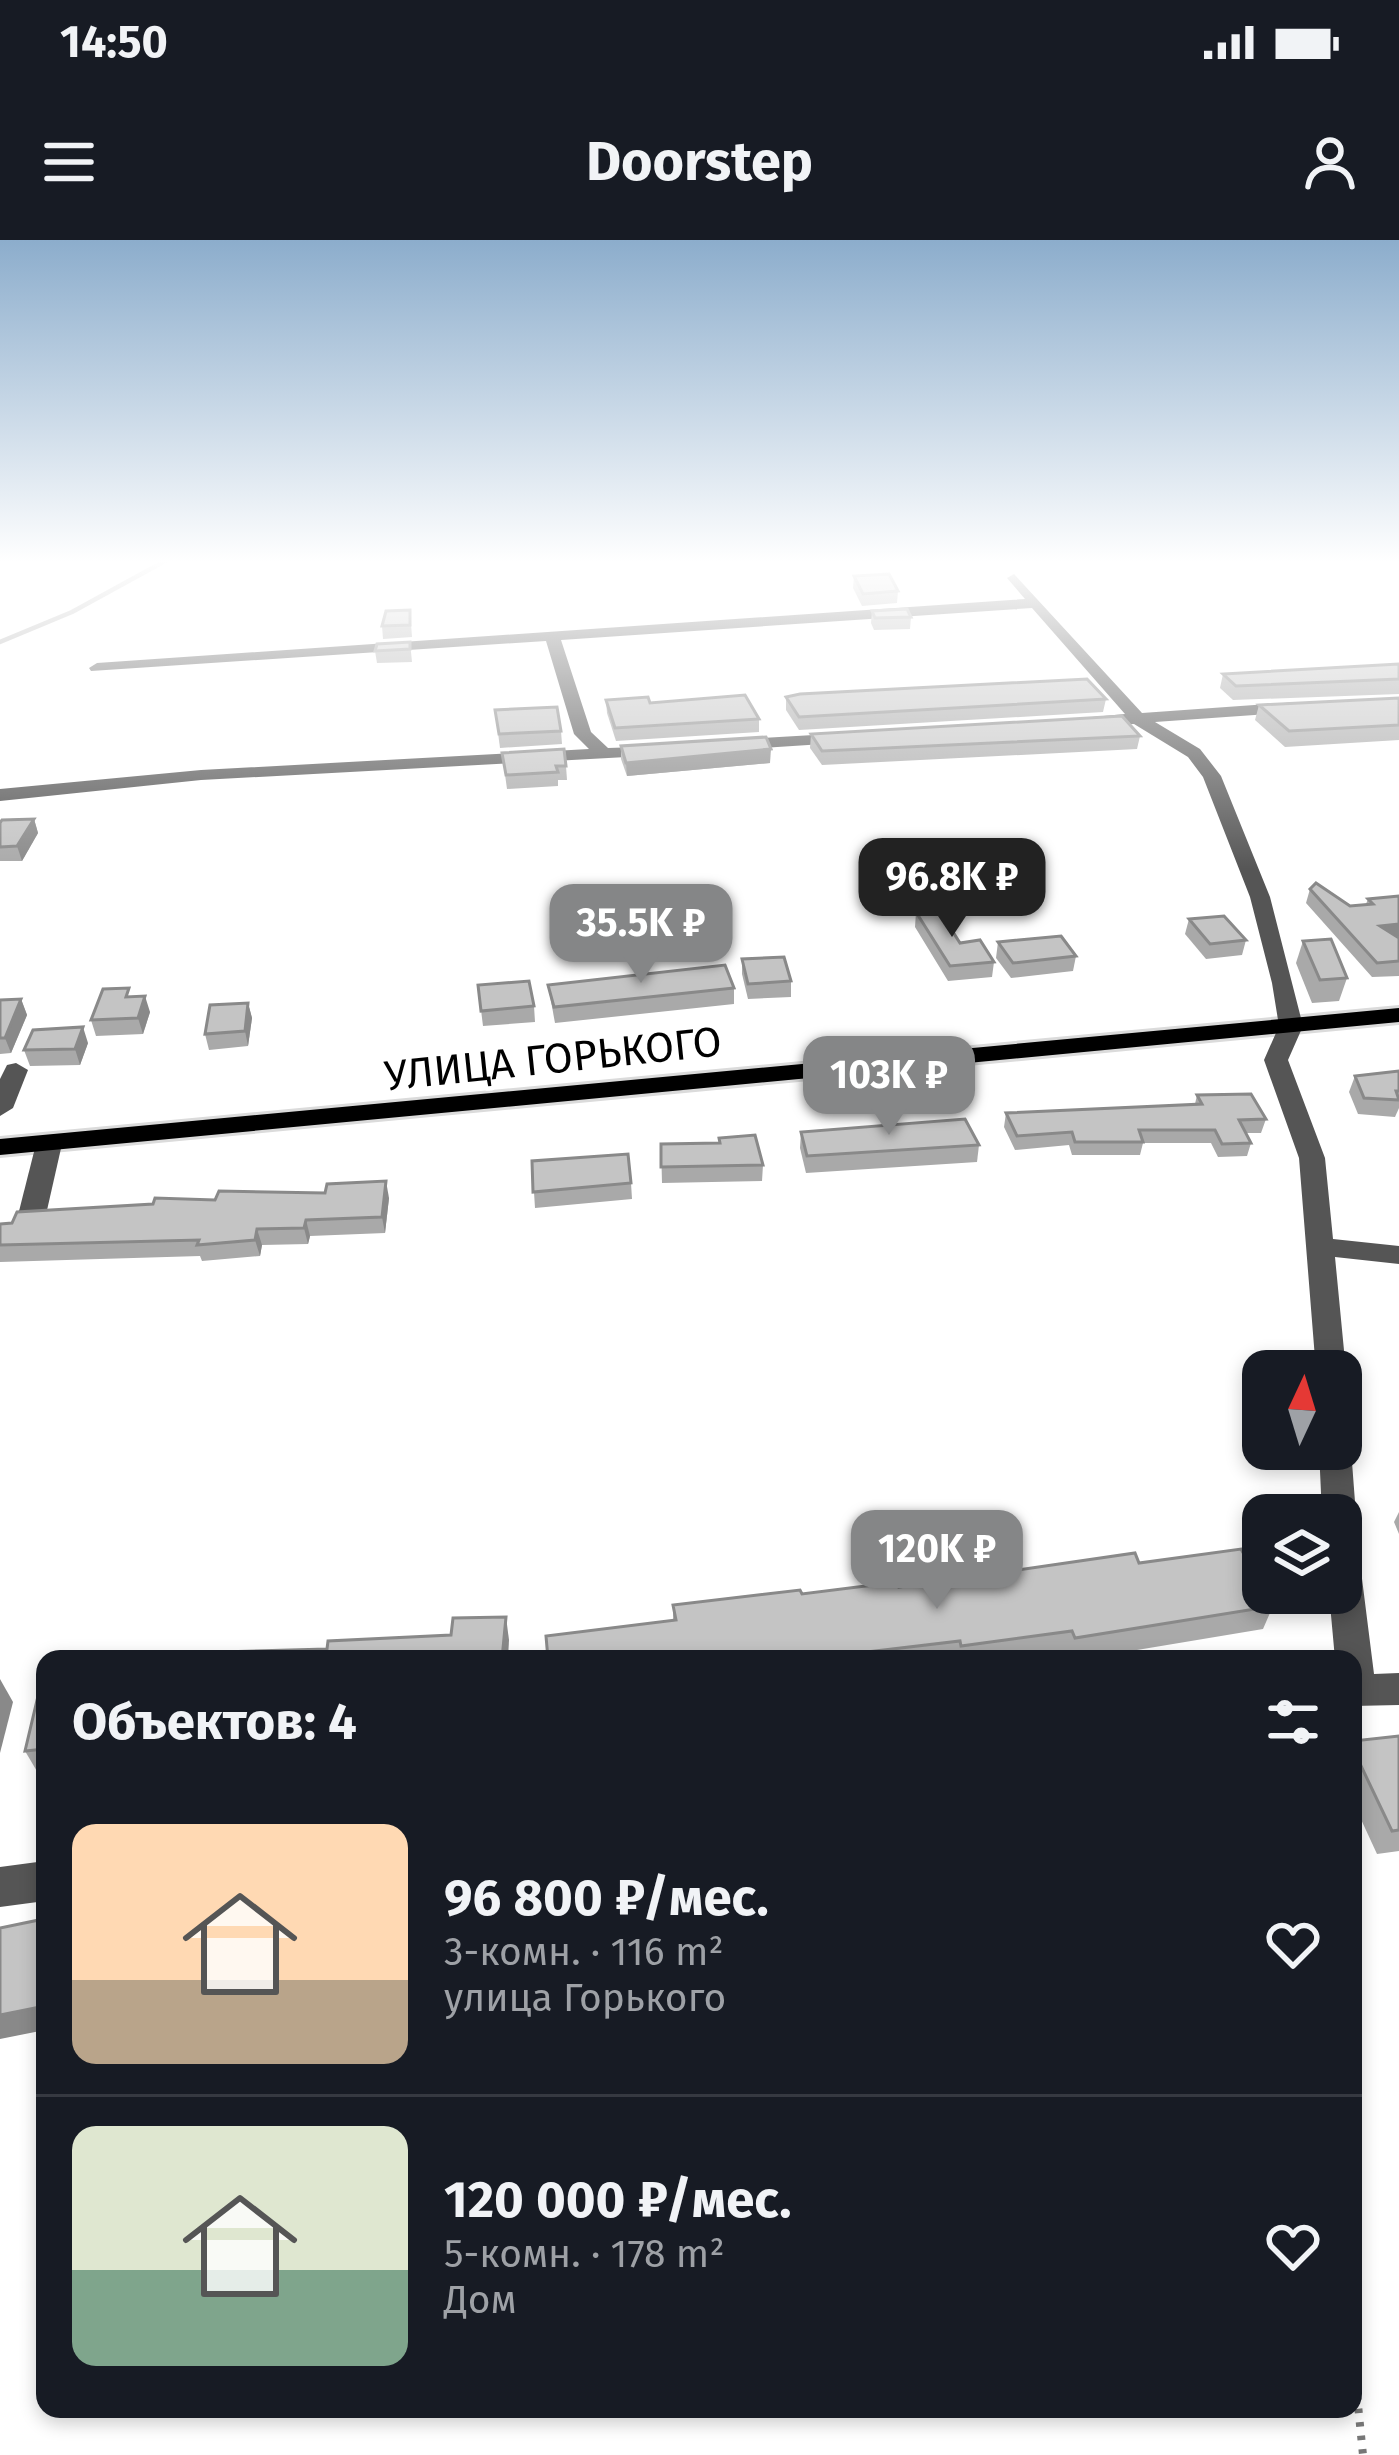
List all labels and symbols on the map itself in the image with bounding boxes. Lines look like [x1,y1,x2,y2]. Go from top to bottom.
pin: 96.8K ₽ [841,838,1063,940]
pin: 35.5K ₽ [530,884,752,986]
street label: УЛИЦА ГОРЬКОГО [382,1016,724,1102]
pin: 103K ₽ [791,1036,987,1138]
north arrow [1242,1350,1362,1470]
pin: 120K ₽ [839,1510,1035,1612]

